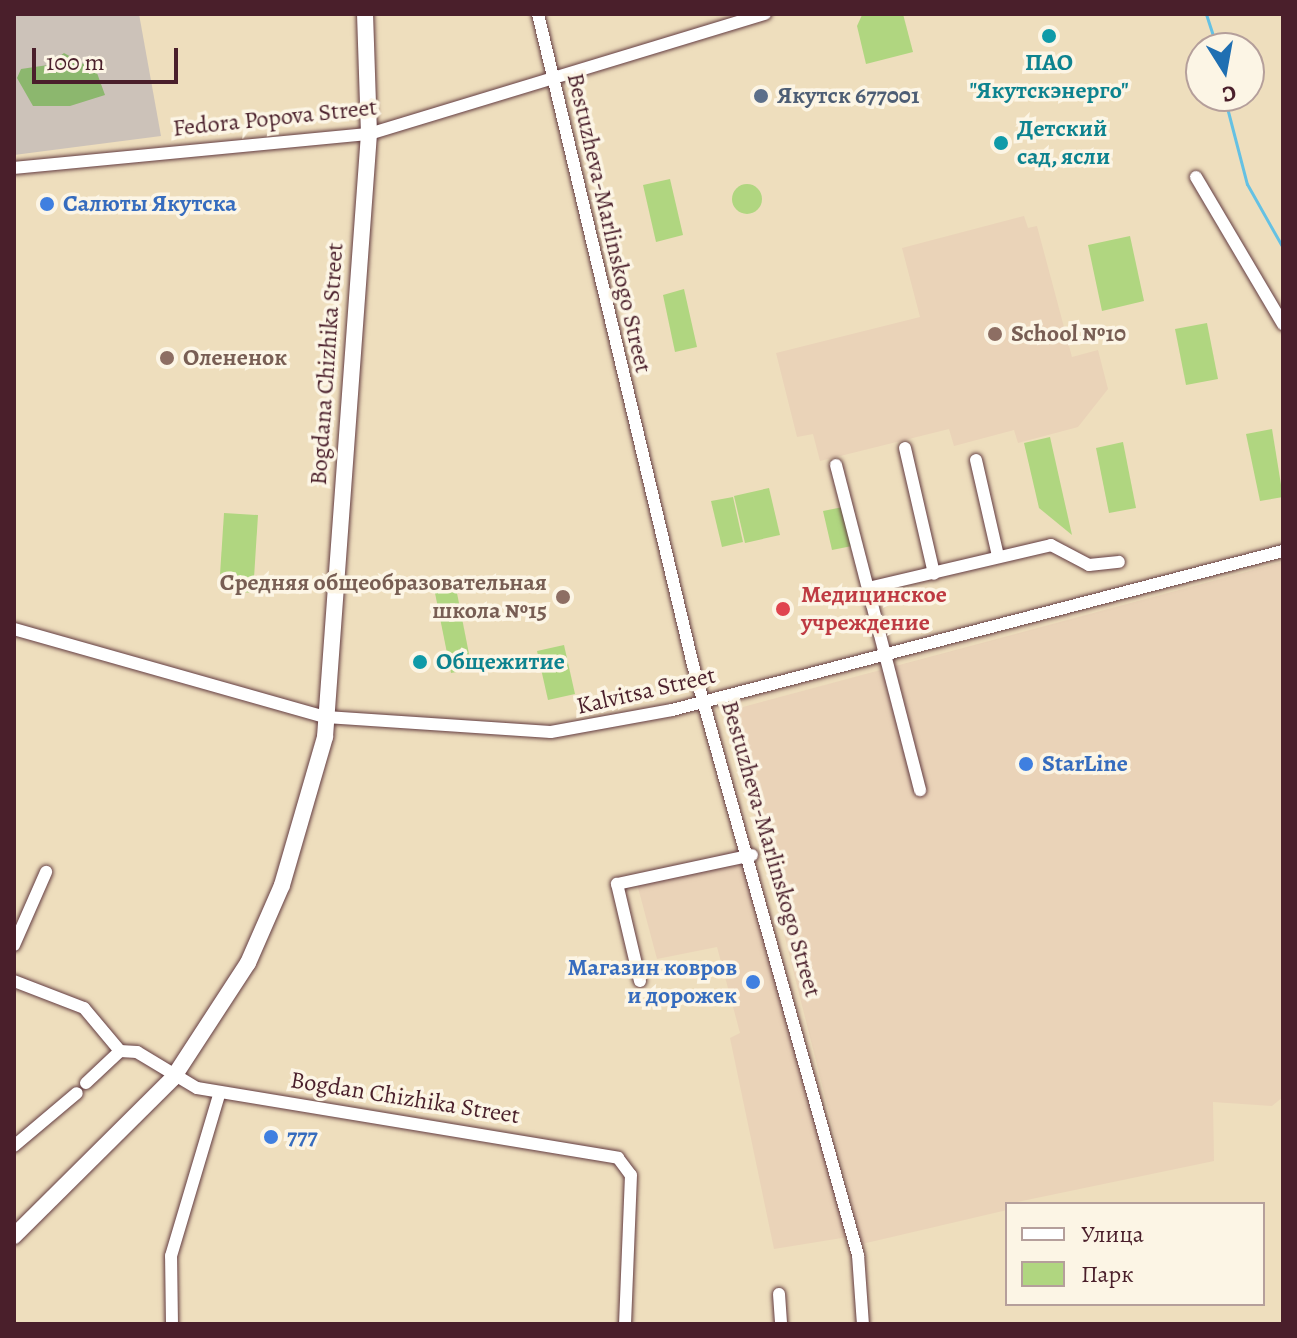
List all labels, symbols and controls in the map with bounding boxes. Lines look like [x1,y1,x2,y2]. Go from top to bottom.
marker: ПАО "Якутскэнерго" [1040,27,1058,45]
scale bar [36,32,182,82]
north arrow [1185,32,1265,112]
text: 100 m [46,46,105,78]
place label: ПАО "Якутскэнерго" [969,49,1129,105]
street label: Bestuzheva-Marlinskogo Street [560,70,658,376]
text: С [1220,78,1239,110]
place label: Якутск 677001 [777,82,920,110]
marker: Якутск 677001 [752,87,770,105]
street label: Fedora Popova Street [171,93,379,143]
place label: Детский сад, ясли [1017,115,1111,171]
marker: Детский сад, ясли [992,134,1010,152]
place label: Салюты Якутска [63,190,237,218]
marker: Салюты Якутска [38,195,56,213]
street label: Bogdana Chizhika Street [304,242,350,486]
place label: School №10 [1011,320,1126,348]
marker: School №10 [986,325,1004,343]
place label: Олененок [183,344,287,372]
marker: Олененок [158,349,176,367]
place label: Средняя общеобразовательная школа №15 [220,569,547,625]
place label: Медицинское учреждение [801,581,947,637]
marker: Средняя общеобразовательная школа №15 [554,588,572,606]
marker: Медицинское учреждение [772,598,794,620]
place label: Общежитие [436,648,565,676]
marker: Общежитие [411,653,429,671]
street label: Kalvitsa Street [574,661,718,721]
street label: Bestuzheva-Marlinskogo Street [715,698,827,1000]
place label: StarLine [1042,750,1128,778]
marker: StarLine [1017,755,1035,773]
place label: Магазин ковров и дорожек [568,954,737,1010]
marker: Магазин ковров и дорожек [744,973,762,991]
street label: Bogdan Chizhika Street [288,1066,522,1130]
place label: 777 [287,1123,318,1151]
marker: 777 [262,1128,280,1146]
legend [1005,1202,1265,1306]
text: Улица [1081,1218,1144,1250]
text: Парк [1081,1258,1134,1290]

